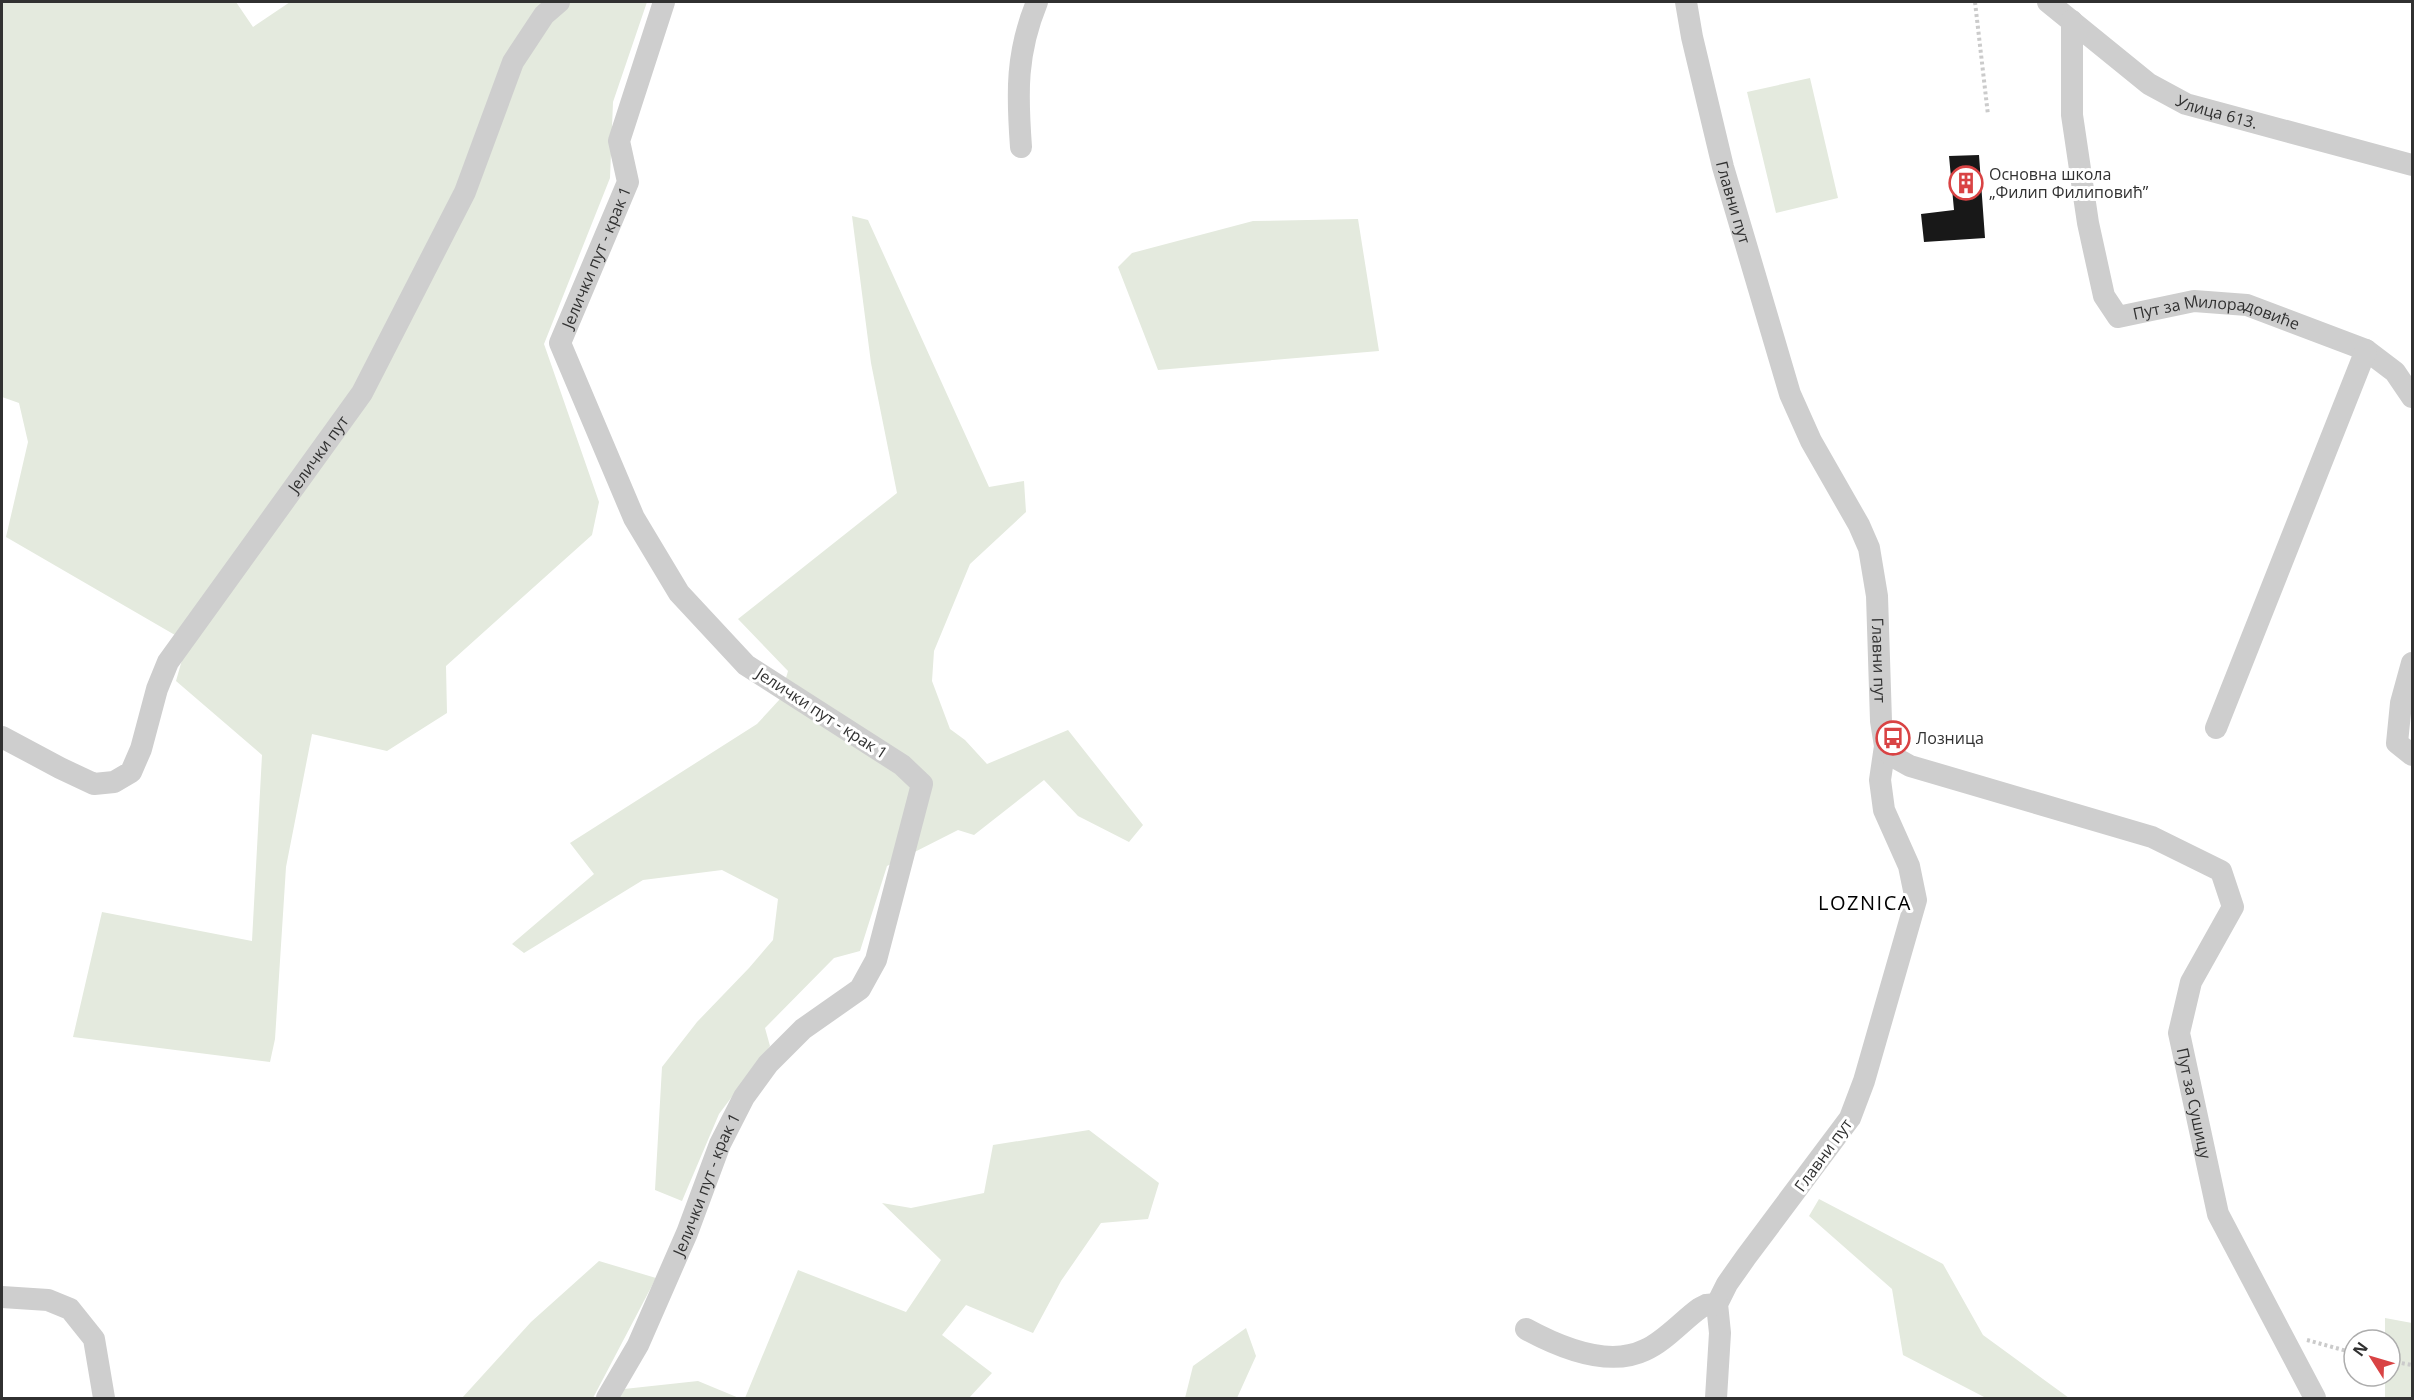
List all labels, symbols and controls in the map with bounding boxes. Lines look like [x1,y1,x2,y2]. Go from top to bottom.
street label: Улица 613. [2172,90,2260,134]
street label: Главни пут [1711,159,1756,247]
place label: Основна школа „Филип Филиповић” [1989,163,2149,203]
building icon: Основна школа „Филип Филиповић” [1948,165,1984,201]
street label: Јелички пут - крак 1 [556,183,636,334]
street label: Пут за Милорадовиће [2131,289,2303,335]
street label: Јелички пут [282,410,354,499]
street label: Главни пут [1867,617,1891,704]
street label: Јелички пут - крак 1 [750,661,892,764]
bus stop icon: Лозница [1875,720,1911,756]
place label: Лозница [1916,727,1984,749]
district label: LOZNICA [1818,889,1912,916]
street label: Пут за Сушицу [2172,1046,2217,1162]
street label: Јелички пут - крак 1 [667,1109,745,1261]
street label: Главни пут [1789,1114,1857,1196]
north arrow [2342,1328,2402,1388]
text: N [2347,1337,2373,1361]

